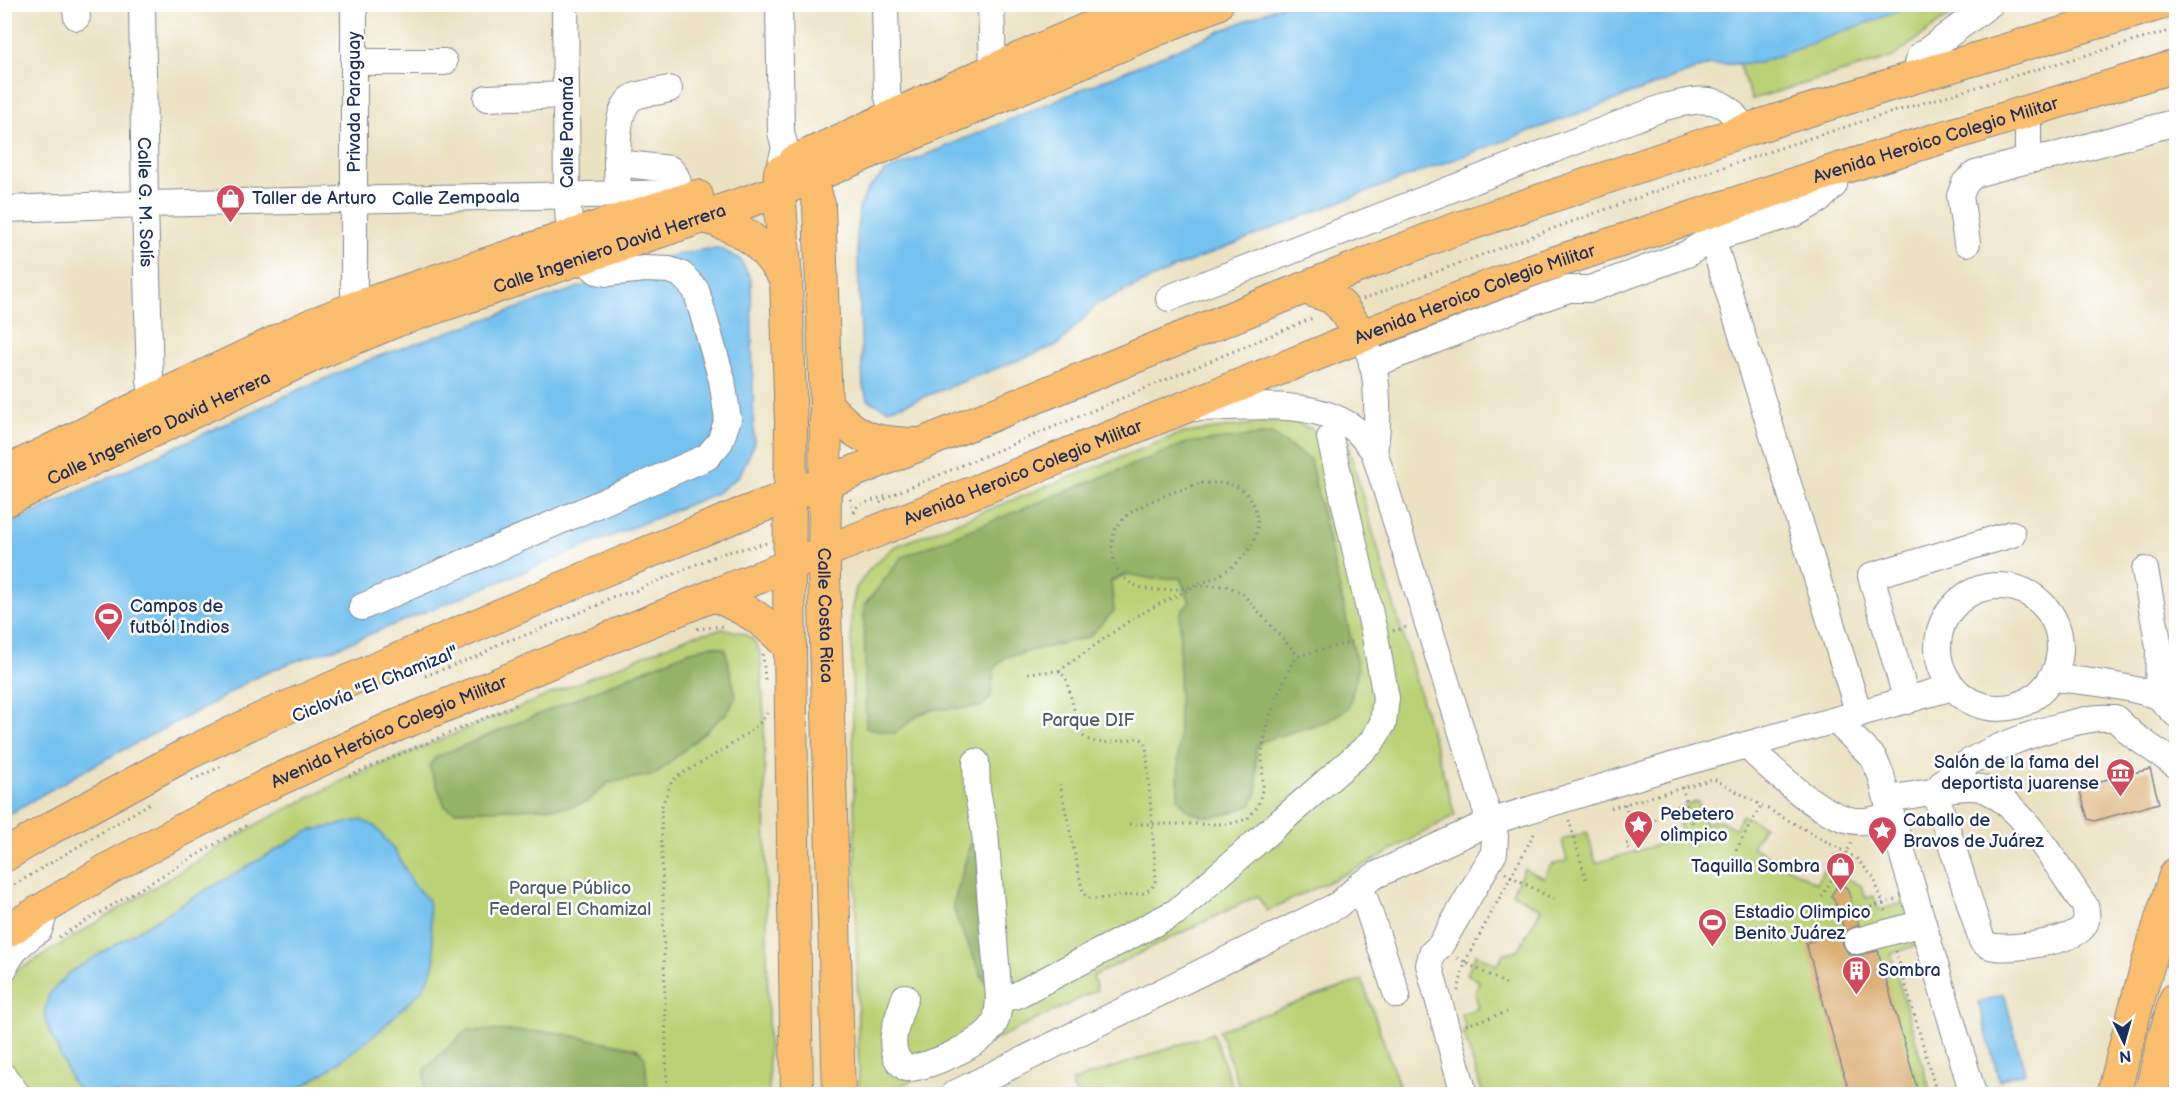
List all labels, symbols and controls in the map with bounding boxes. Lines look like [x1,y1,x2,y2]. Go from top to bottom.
street label: Privada Paraguay [344,31,365,173]
street label: Calle Panamá [557,76,578,188]
street label: Avenida Heroico Colegio Militar [1810,92,2061,188]
street label: Calle G. M. Solís [133,137,157,267]
shop icon: Taller de Arturo [215,182,247,224]
street label: Calle Zempoala [392,186,520,210]
place label: Taller de Arturo [252,188,376,209]
street label: Calle Ingeniero David Herrera [491,200,729,298]
street label: Avenida Heroico Colegio Militar [1351,240,1599,349]
street label: Calle Ingeniero David Herrera [44,367,274,490]
street label: Avenida Heroico Colegio Militar [900,415,1146,530]
street label: Calle Costa Rica [813,548,837,683]
place label: Campos de futból Indios [130,596,230,638]
sports icon: Campos de futból Indios [93,600,125,642]
street label: Ciclovía "El Chamizal" [289,642,461,727]
street label: Avenida Heróico Colegio Militar [268,671,511,793]
park label: Parque DIF [1042,710,1134,731]
place label: Salón de la fama del deportista juarense [1934,752,2099,794]
museum icon: Salón de la fama del deportista juarense [2104,756,2136,798]
place label: Pebetero olìmpico [1660,804,1734,846]
place icon: Pebetero olìmpico [1623,808,1655,850]
place label: Caballo de Bravos de Juárez [1903,810,2044,852]
place icon: Caballo de Bravos de Juárez [1866,814,1898,856]
shop icon: Taquilla Sombra [1825,850,1857,892]
place label: Taquilla Sombra [1691,856,1820,877]
park label: Parque Público Federal El Chamizal [489,878,651,920]
place label: Estadio Olimpico Benito Juárez [1734,902,1871,944]
sports icon: Estadio Olimpico Benito Juárez [1697,906,1729,948]
building icon: Sombra [1841,954,1873,996]
place label: Sombra [1878,960,1941,981]
north arrow [2094,1012,2154,1072]
text: N [2118,1045,2132,1065]

